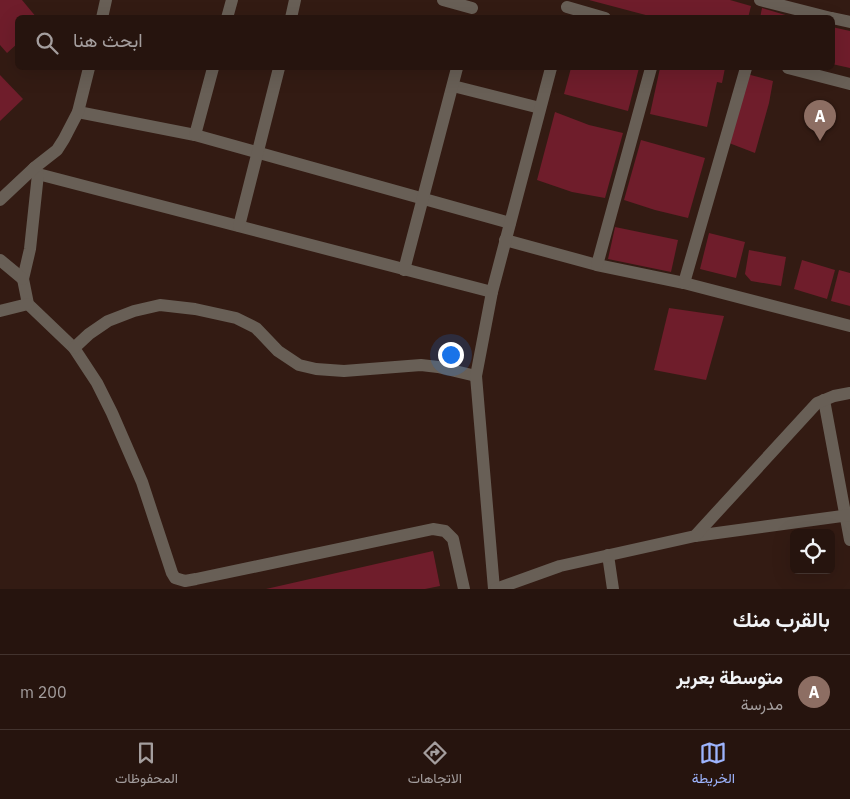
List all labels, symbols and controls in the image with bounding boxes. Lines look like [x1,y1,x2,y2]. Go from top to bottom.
search box [15,15,835,70]
text: ابحث هنا [73,28,143,52]
icon: search [33,29,61,57]
pin: A [804,100,836,141]
your location [438,342,464,368]
map controls [790,529,835,574]
button: locate [790,529,835,574]
text: بالقرب منك [733,605,830,633]
text: متوسطة بعرير [676,665,783,689]
text: 200 m [20,682,67,702]
text: A [809,682,819,702]
text: مدرسة [741,694,783,714]
tab: المحفوظات [115,739,178,791]
tab: الاتجاهات [408,739,462,791]
tab: الخريطة [692,739,735,791]

